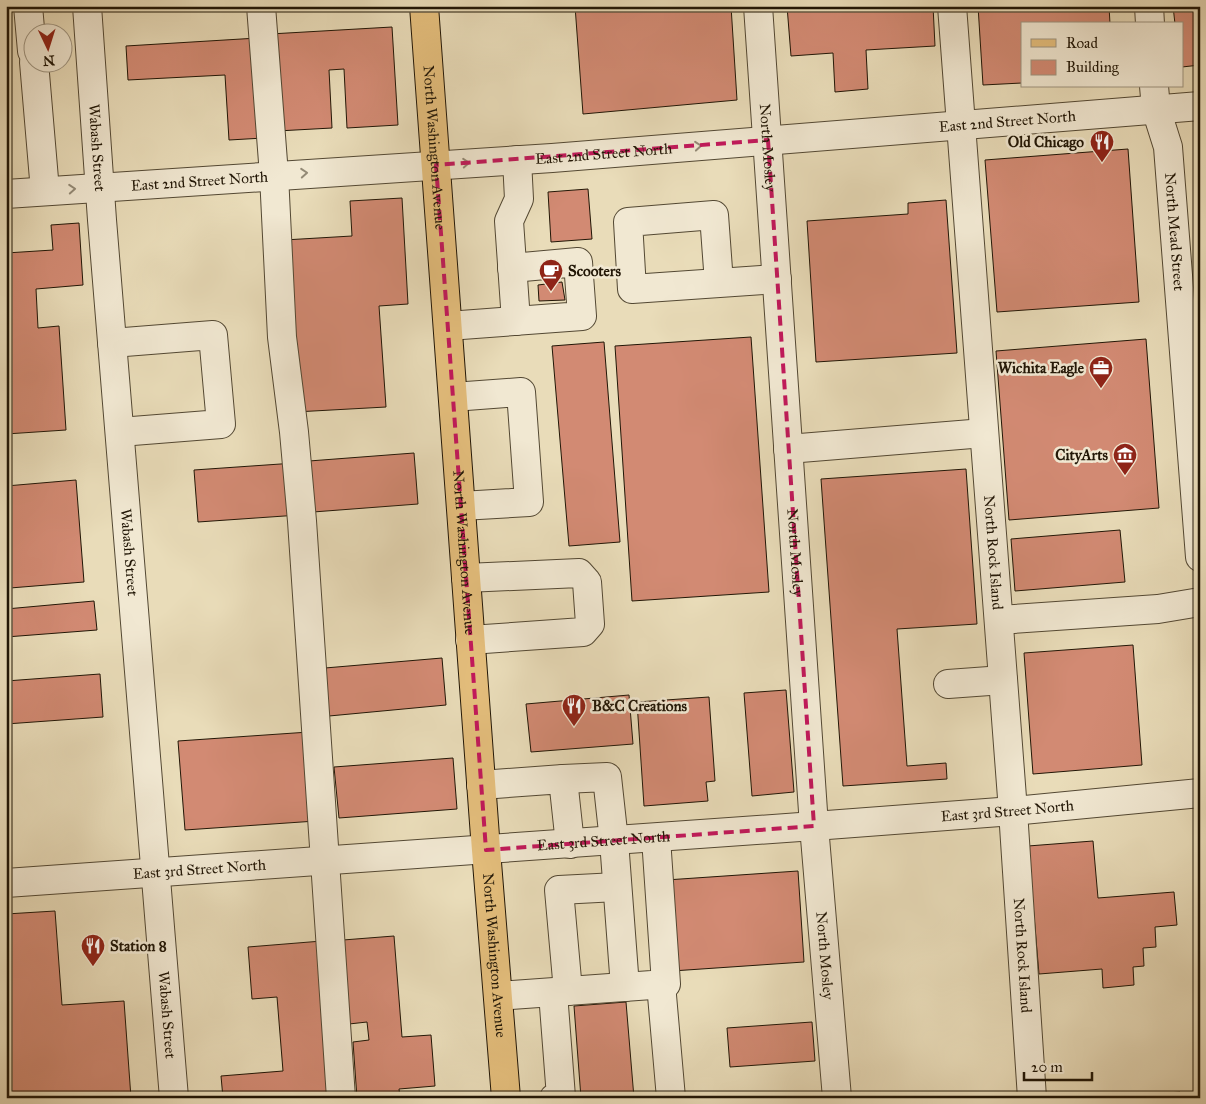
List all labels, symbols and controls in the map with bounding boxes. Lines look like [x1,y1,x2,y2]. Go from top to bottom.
north arrow [22,22,72,72]
legend [1021,22,1184,88]
text: Road [1066,34,1098,52]
text: N [42,52,55,69]
text: Building [1066,58,1120,76]
street label: North Washington Avenue [419,65,449,231]
street label: Wabash Street [85,103,109,193]
street label: North Mosley [756,103,780,193]
street label: East 2nd Street North [938,107,1077,136]
restaurant icon: Old Chicago [1089,129,1115,163]
place label: Old Chicago [1008,133,1084,152]
street label: East 2nd Street North [535,139,673,168]
one-way arrow [695,141,703,152]
one-way arrow [463,158,471,169]
street label: East 2nd Street North [130,168,269,195]
one-way arrow [301,168,309,179]
street label: North Mead Street [1161,172,1188,292]
one-way arrow [69,183,77,194]
cafe icon: Scooters [538,258,564,292]
place label: Scooters [568,262,621,280]
office icon: Wichita Eagle [1088,355,1114,389]
place label: Wichita Eagle [998,359,1085,378]
museum icon: CityArts [1112,442,1138,476]
place label: CityArts [1055,446,1109,465]
street label: North Washington Avenue [449,470,479,635]
street label: North Rock Island [980,494,1007,611]
street label: Wabash Street [117,508,142,598]
street label: North Mosley [783,508,807,598]
restaurant icon: B&C Creations [561,693,587,727]
place label: B&C Creations [592,697,688,715]
street label: East 3rd Street North [940,796,1075,825]
street label: East 3rd Street North [536,827,671,855]
street label: East 3rd Street North [132,856,267,883]
street label: North Washington Avenue [479,872,510,1038]
street label: North Rock Island [1010,897,1035,1014]
street label: North Mosley [812,911,838,1001]
restaurant icon: Station 8 [80,933,106,967]
place label: Station 8 [110,937,167,955]
street label: Wabash Street [155,970,180,1060]
scale bar [1024,1049,1091,1081]
text: 20 m [1031,1058,1063,1076]

